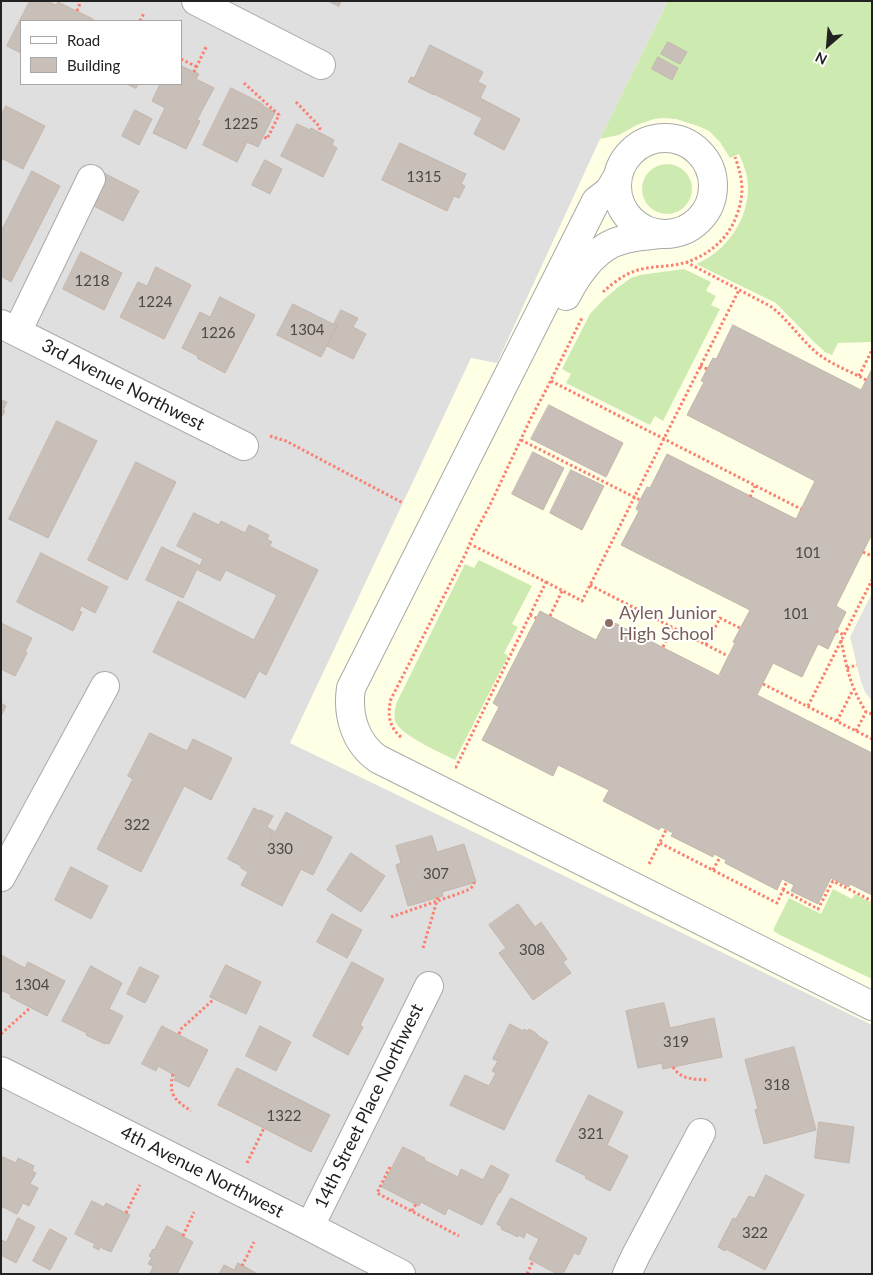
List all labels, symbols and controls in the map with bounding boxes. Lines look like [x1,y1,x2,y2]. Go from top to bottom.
legend [20,20,182,85]
north arrow [803,20,853,70]
text: Road [67,31,100,49]
text: N [812,49,830,69]
text: Building [67,56,120,74]
house number: 1225 [224,115,258,133]
house number: 1315 [407,168,441,186]
house number: 1218 [75,272,109,290]
house number: 1224 [138,293,172,311]
house number: 1304 [290,321,324,339]
house number: 1226 [201,324,235,342]
street label: 3rd Avenue Northwest [38,335,208,435]
house number: 101 [795,544,821,562]
place label: Aylen Junior High School [619,602,717,644]
house number: 101 [783,605,809,623]
marker: Aylen Junior High School [603,617,615,629]
house number: 322 [124,816,150,834]
house number: 330 [267,840,293,858]
house number: 307 [423,865,449,883]
house number: 308 [519,941,545,959]
house number: 1304 [15,976,49,994]
street label: 14th Street Place Northwest [310,1000,428,1212]
house number: 319 [663,1033,689,1051]
house number: 318 [764,1076,790,1094]
house number: 1322 [267,1107,301,1125]
street label: 4th Avenue Northwest [117,1121,287,1223]
house number: 321 [578,1125,604,1143]
house number: 322 [742,1224,768,1242]

